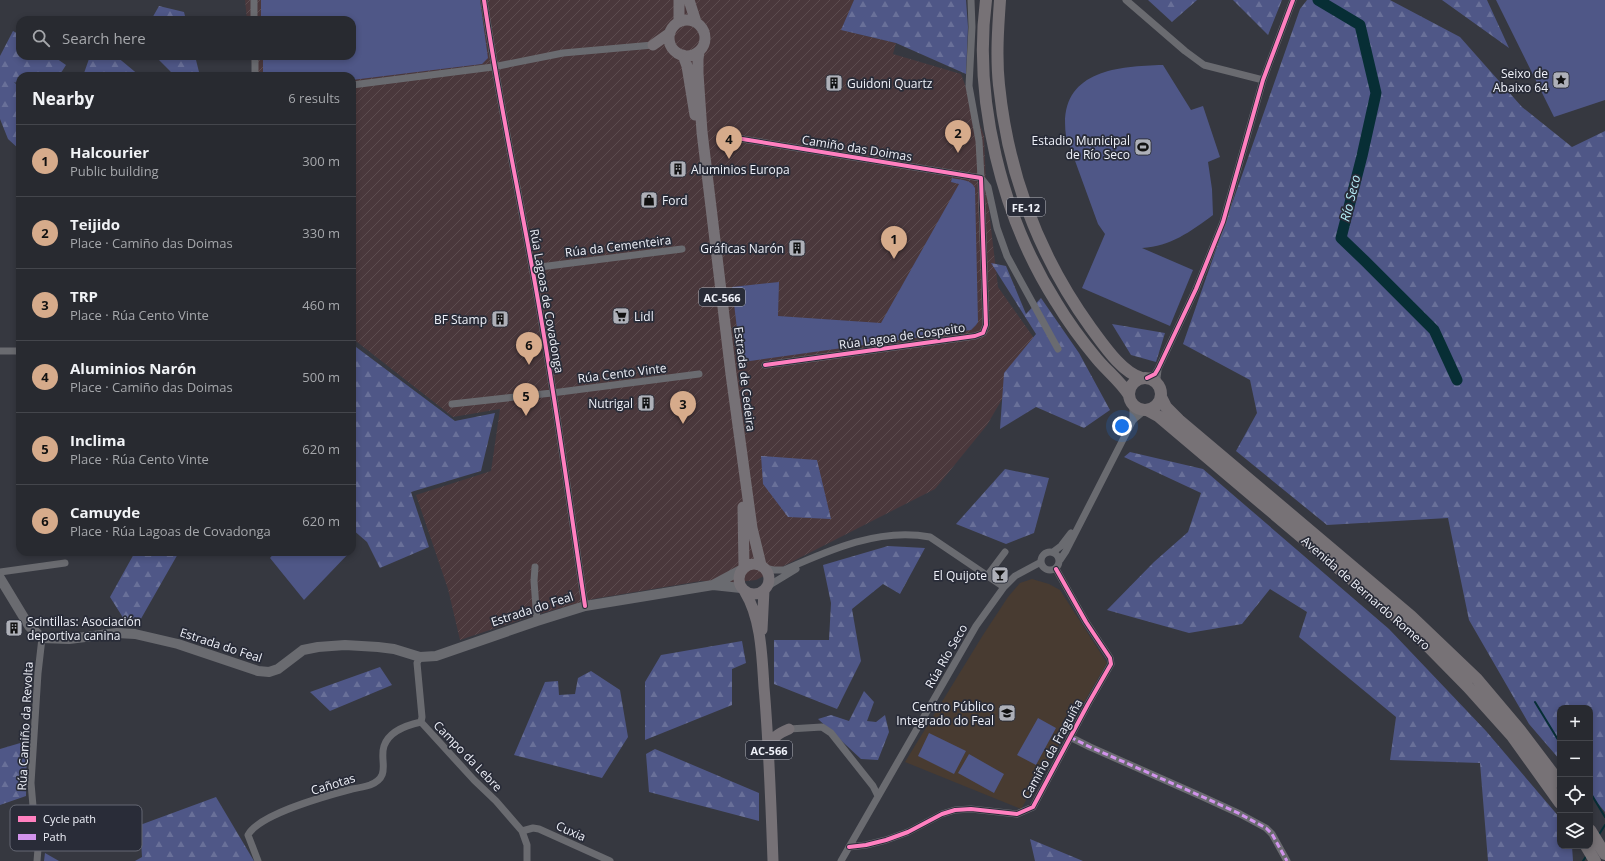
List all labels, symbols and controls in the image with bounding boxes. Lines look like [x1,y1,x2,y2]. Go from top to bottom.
search box [16,16,356,60]
icon: search [30,27,52,49]
text: Search here [62,28,146,48]
place label: Seixo de Abaixo 64 [1493,65,1548,96]
place icon: Seixo de Abaixo 64 [1551,70,1571,90]
building icon: Guidoni Quartz [824,73,844,93]
place label: Guidoni Quartz [847,75,933,92]
text: Nearby [32,87,94,110]
text: 6 results [288,89,340,107]
pin: 2 [945,120,971,153]
pin: 4 [716,126,742,159]
street label: Camiño das Doimas [801,131,914,165]
place label: Estadio Municipal de Río Seco [1032,132,1130,163]
sports icon: Estadio Municipal de Río Seco [1133,137,1153,157]
text: Halcourier [70,142,149,162]
text: 1 [41,152,49,170]
text: 300 m [302,152,340,170]
building icon: Aluminios Europa [668,159,688,179]
place label: Aluminios Europa [691,161,790,178]
text: Public building [70,162,159,180]
water label: Río Seco [1336,173,1364,223]
shop icon: Ford [639,190,659,210]
place label: Ford [662,192,688,209]
road number: FE-12 [1007,198,1045,216]
text: Teijido [70,214,120,234]
text: 2 [41,224,49,242]
text: 330 m [302,224,340,242]
pin: 1 [881,226,907,259]
street label: Rúa Lagoas de Covadonga [526,227,568,375]
street label: Rúa da Cementeira [564,231,672,261]
text: Place · Camiño das Doimas [70,234,233,252]
building icon: Gráficas Narón [787,238,807,258]
place label: Gráficas Narón [700,240,784,257]
text: TRP [70,286,98,306]
road number: AC-566 [699,288,745,306]
text: 3 [41,296,49,314]
text: 460 m [302,296,340,314]
text: Place · Rúa Cento Vinte [70,306,209,324]
supermarket icon: Lidl [611,306,631,326]
place label: Lidl [634,308,654,325]
building icon: BF Stamp [490,309,510,329]
place label: BF Stamp [434,311,487,328]
street label: Rúa Lagoa de Cospeito [838,319,966,353]
street label: Estrada de Cedeira [730,326,760,432]
pin: 6 [516,332,542,365]
text: Aluminios Narón [70,358,196,378]
street label: Rúa Cento Vinte [577,359,668,387]
text: 4 [41,368,49,386]
text: 500 m [302,368,340,386]
text: Place · Camiño das Doimas [70,378,233,396]
pin: 5 [513,383,539,416]
pin: 3 [670,391,696,424]
building icon: Nutrigal [636,393,656,413]
place label: Nutrigal [588,395,633,412]
your location [1112,416,1132,436]
text: Inclima [70,430,125,450]
text: 5 [41,440,49,458]
text: 620 m [302,440,340,458]
text: Place · Rúa Cento Vinte [70,450,209,468]
text: Camuyde [70,502,140,522]
text: 6 [41,512,49,530]
text: 620 m [302,512,340,530]
text: Place · Rúa Lagoas de Covadonga [70,522,271,540]
street label: Avenida de Bernardo Romero [1298,532,1434,654]
bar icon: El Quijote [990,565,1010,585]
place label: El Quijote [933,567,987,584]
street label: Estrada do Feal [489,588,575,630]
place label: Scintillas: Asociación deportiva canina [27,613,141,644]
building icon: Scintillas: Asociación deportiva canina [4,618,24,638]
street label: Rúa Río Seco [921,621,971,691]
street label: Estrada do Feal [178,624,264,666]
street label: Rúa Camiño da Revolta [13,661,37,791]
street label: Camiño da Fraguiña [1017,696,1087,802]
place label: Centro Público Integrado do Feal [896,698,994,729]
school or university icon: Centro Público Integrado do Feal [997,703,1017,723]
map controls [1557,705,1593,849]
button: + [1557,705,1593,741]
street label: Campo da Lebre [430,717,506,795]
road number: AC-566 [746,741,792,759]
button: − [1557,741,1593,777]
street label: Cañotas [309,769,357,799]
button: locate [1557,777,1593,813]
legend [10,805,142,851]
text: Cycle path [43,811,96,826]
button: layers [1557,813,1593,849]
street label: Cuxia [553,817,589,845]
text: Path [43,829,66,844]

